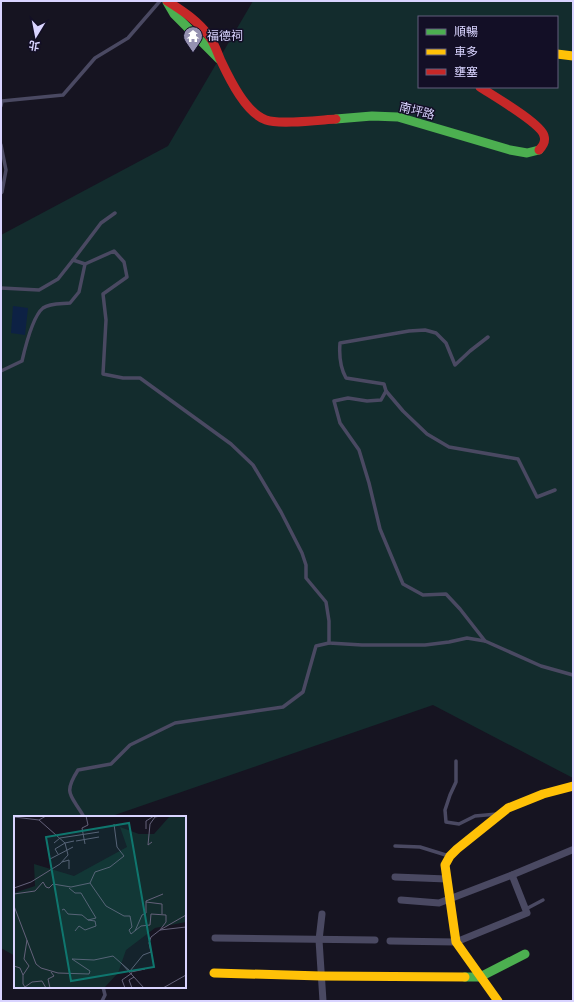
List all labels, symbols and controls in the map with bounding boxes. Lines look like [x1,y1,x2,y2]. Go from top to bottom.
north arrow [16,16,56,56]
legend [418,16,558,88]
text: 順暢 [454,24,478,39]
temple icon: 福德祠 [182,25,204,53]
place label: 福德祠 [207,28,243,43]
text: 北 [28,38,41,54]
text: 車多 [454,44,478,59]
text: 壅塞 [454,64,478,79]
street label: 南坪路 [398,99,436,122]
inset map [14,816,186,988]

